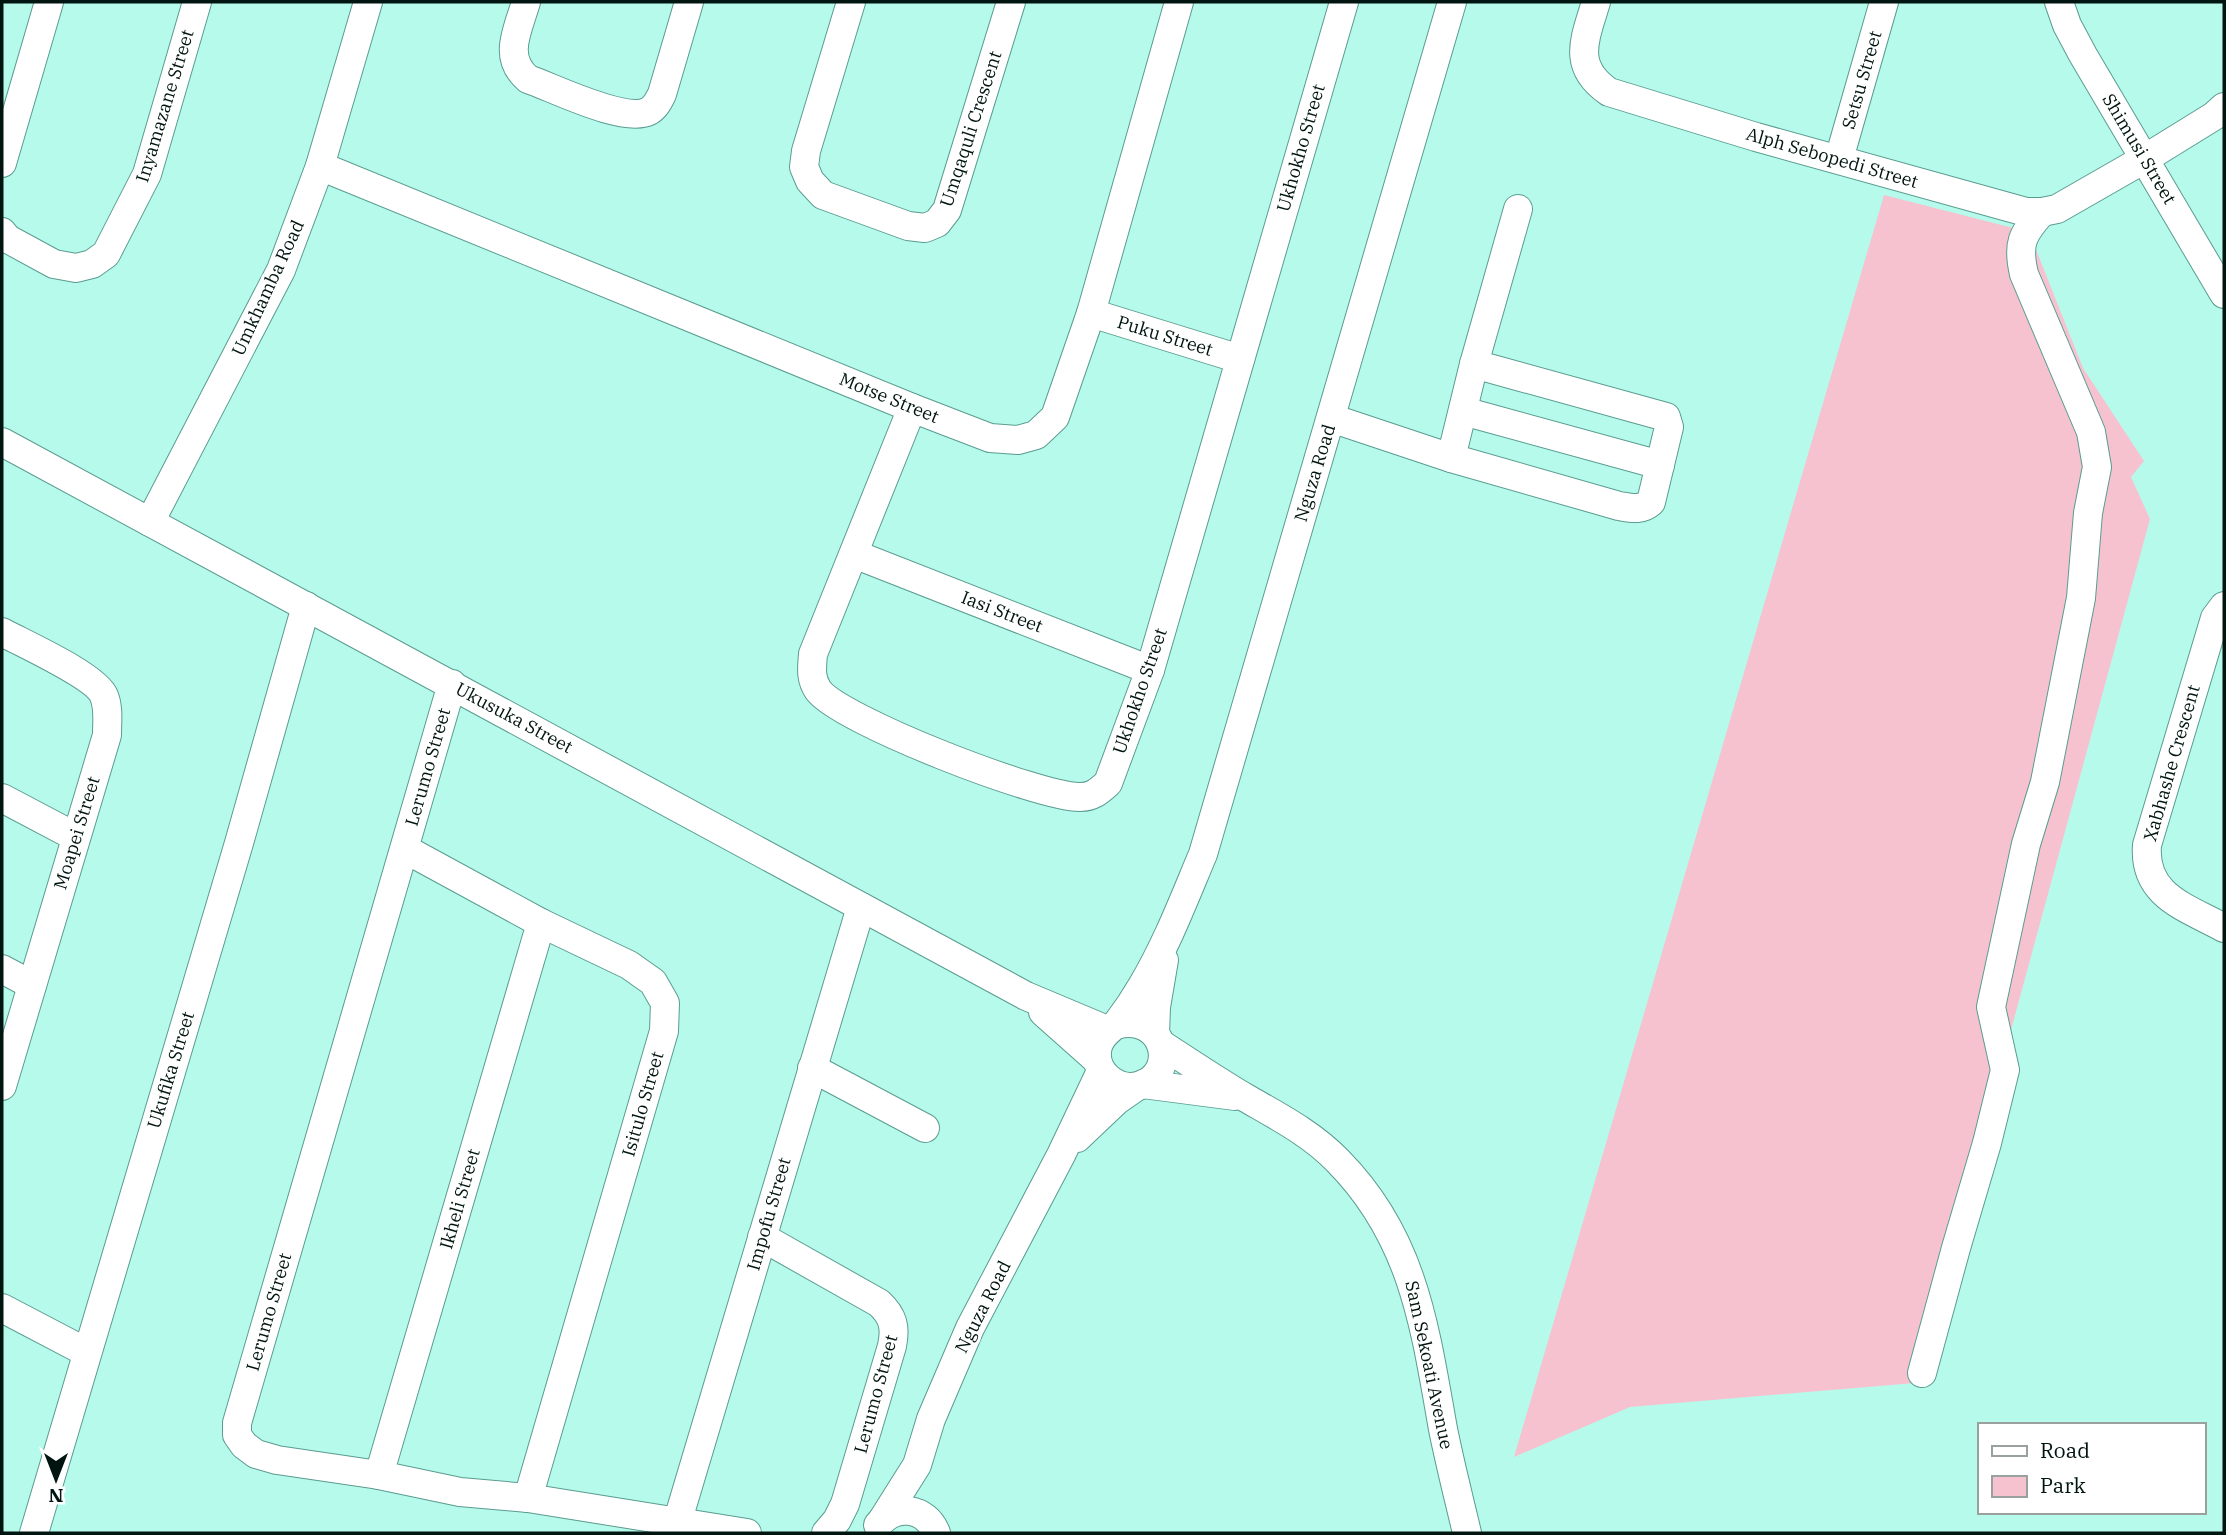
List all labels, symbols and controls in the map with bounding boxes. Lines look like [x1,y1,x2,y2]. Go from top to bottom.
street label: Inyamazane Street [130,27,199,185]
street label: Setsu Street [1837,28,1887,132]
street label: Umqaquli Crescent [934,48,1007,210]
street label: Ukhokho Street [1271,81,1330,214]
street label: Shimusi Street [2097,89,2181,208]
street label: Alph Sebopedi Street [1744,122,1921,193]
street label: Umkhamba Road [226,216,309,359]
street label: Puku Street [1115,310,1216,361]
street label: Motse Street [836,367,942,428]
street label: Nguza Road [1289,421,1340,524]
street label: Iasi Street [958,586,1046,638]
street label: Ukhokho Street [1107,625,1172,757]
street label: Ukusuka Street [452,677,577,758]
street label: Xabhashe Crescent [2138,682,2205,844]
street label: Lerumo Street [400,705,455,829]
street label: Moapei Street [48,773,105,892]
street label: Ukufika Street [142,1009,199,1131]
street label: Isitulo Street [617,1049,669,1159]
street label: Ikheli Street [434,1146,485,1252]
street label: Impofu Street [741,1155,796,1273]
street label: Lerumo Street [241,1250,296,1374]
street label: Nguza Road [949,1257,1016,1357]
street label: Sam Sekoati Avenue [1400,1279,1459,1451]
street label: Lerumo Street [849,1332,902,1456]
legend [1978,1423,2205,1514]
text: Road [2040,1436,2090,1464]
north arrow [21,1444,91,1514]
text: Park [2040,1471,2087,1499]
text: N [48,1484,64,1508]

